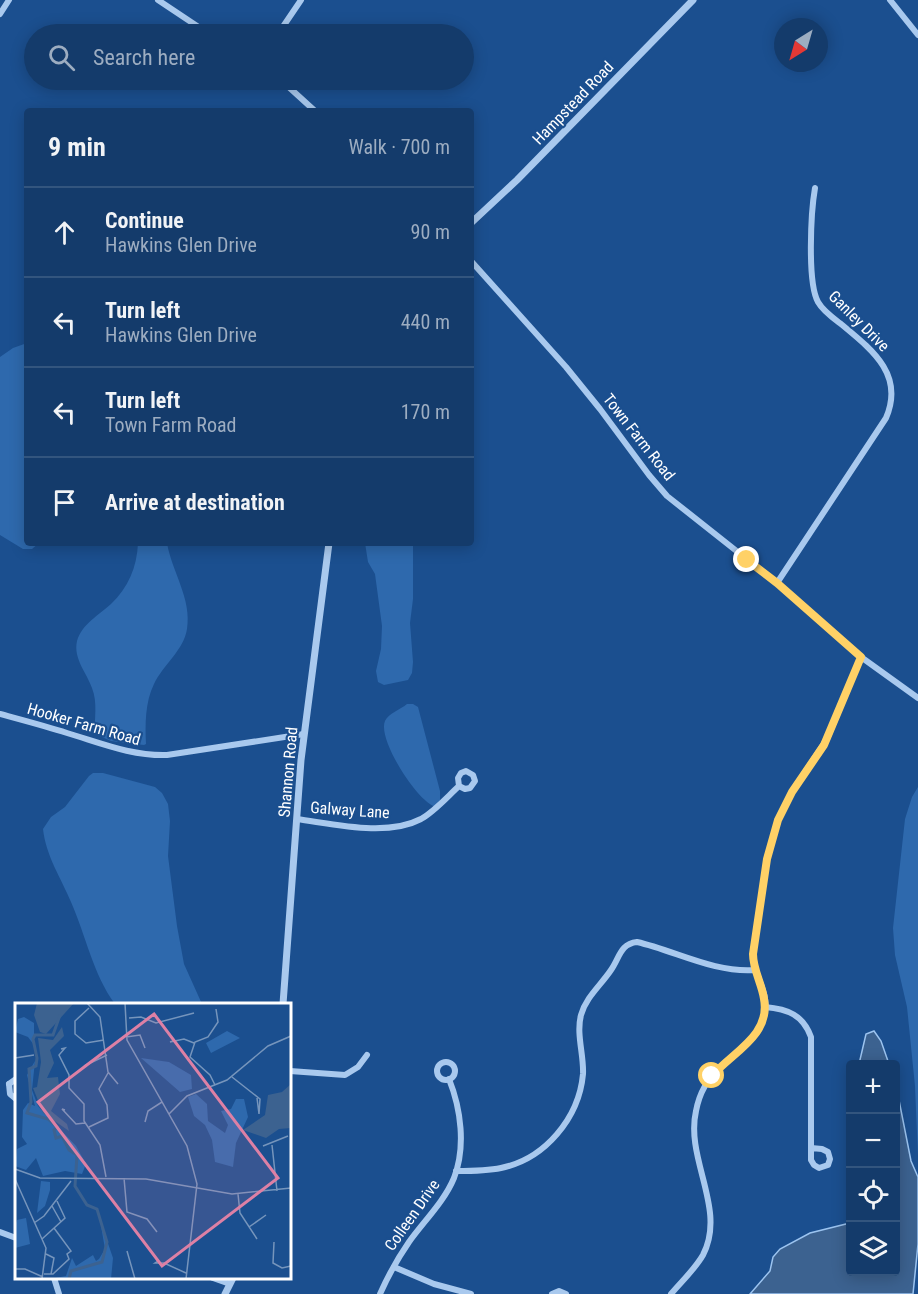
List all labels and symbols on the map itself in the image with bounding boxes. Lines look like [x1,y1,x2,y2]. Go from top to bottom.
north arrow [774,18,828,72]
street label: Hampstead Road [528,57,618,149]
street label: Ganley Drive [825,287,893,355]
street label: Town Farm Road [599,390,679,484]
route end [733,546,759,572]
street label: Hooker Farm Road [25,699,143,749]
street label: Shannon Road [275,726,301,818]
street label: Galway Lane [310,798,390,822]
inset map [15,1003,291,1279]
route start [698,1062,724,1088]
street label: Colleen Drive [380,1176,444,1254]

